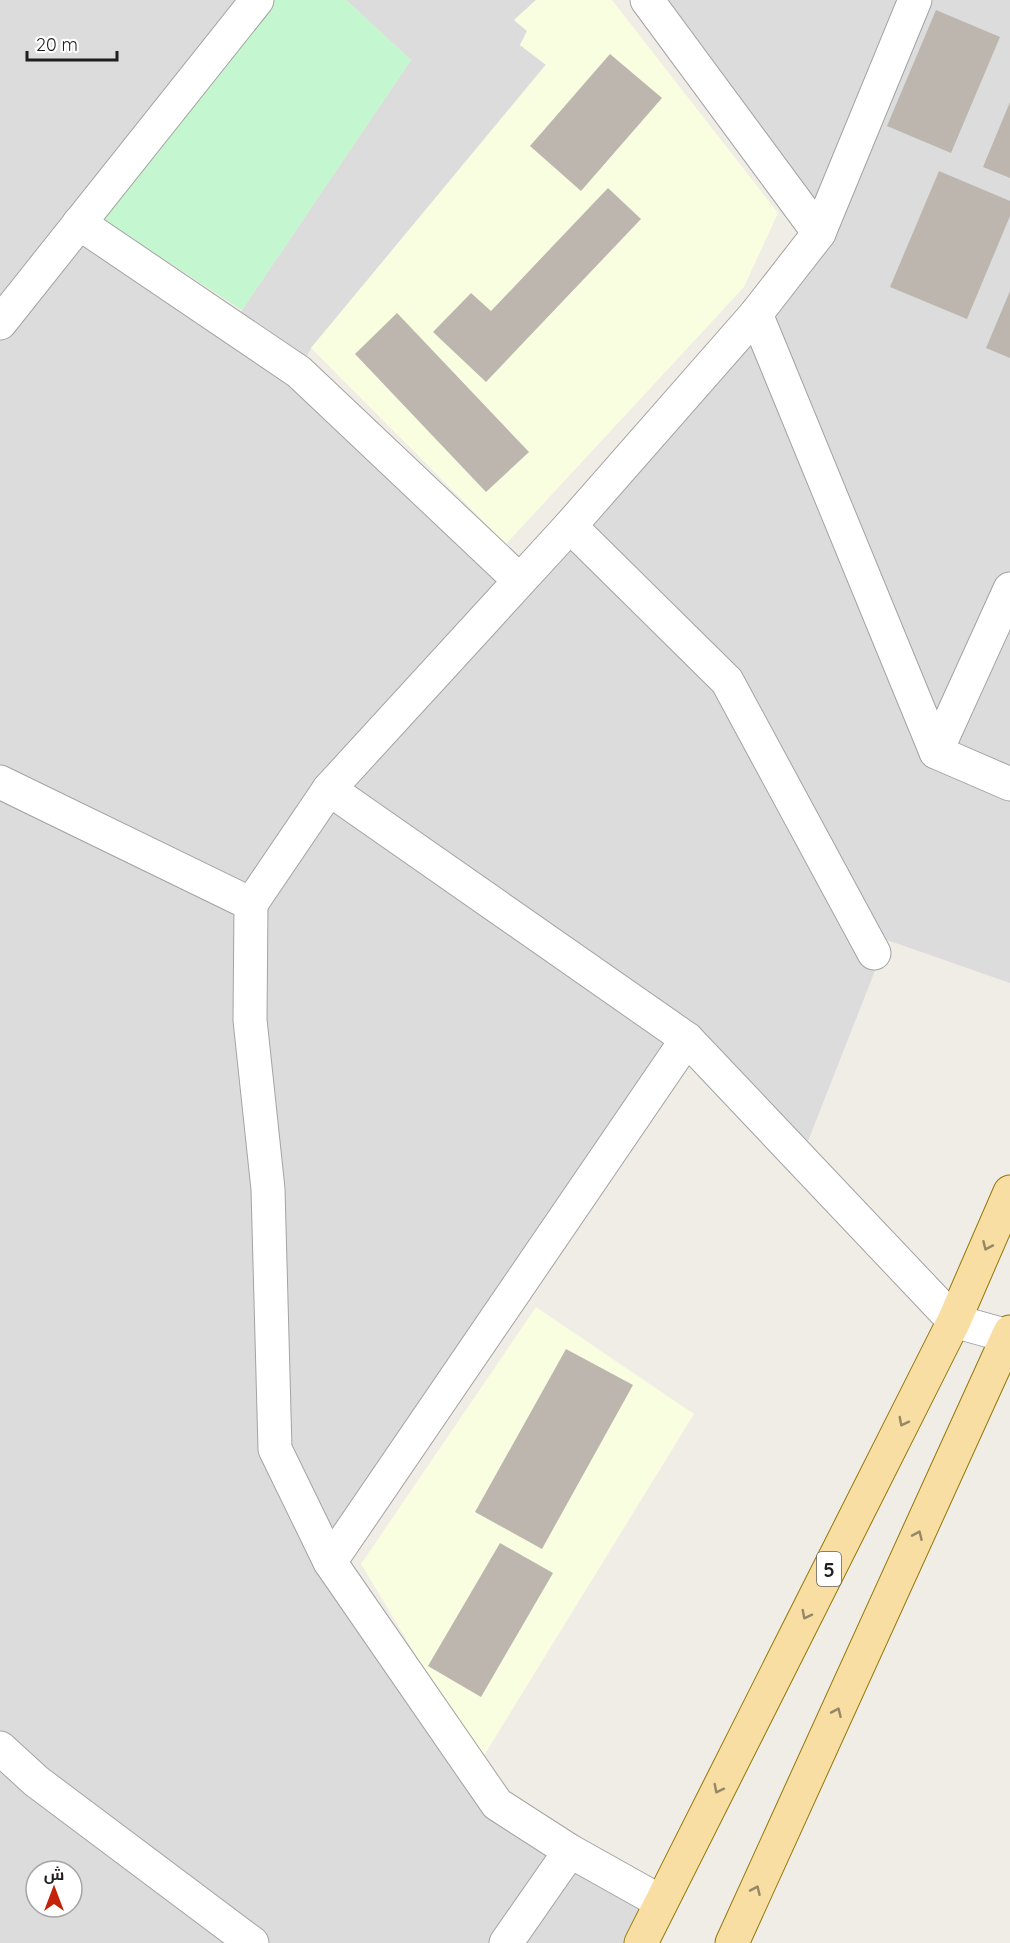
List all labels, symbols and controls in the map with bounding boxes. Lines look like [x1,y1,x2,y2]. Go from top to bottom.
scale bar [27,24,117,62]
text: 20 m [36,33,78,56]
one-way arrow [982,1239,994,1250]
one-way arrow [899,1415,910,1426]
one-way arrow [910,1530,922,1541]
road number: 5 [817,1552,841,1586]
one-way arrow [802,1608,813,1619]
one-way arrow [830,1708,842,1719]
one-way arrow [714,1783,726,1794]
north arrow [24,1859,84,1919]
text: ش [44,1864,64,1884]
one-way arrow [749,1885,761,1896]

